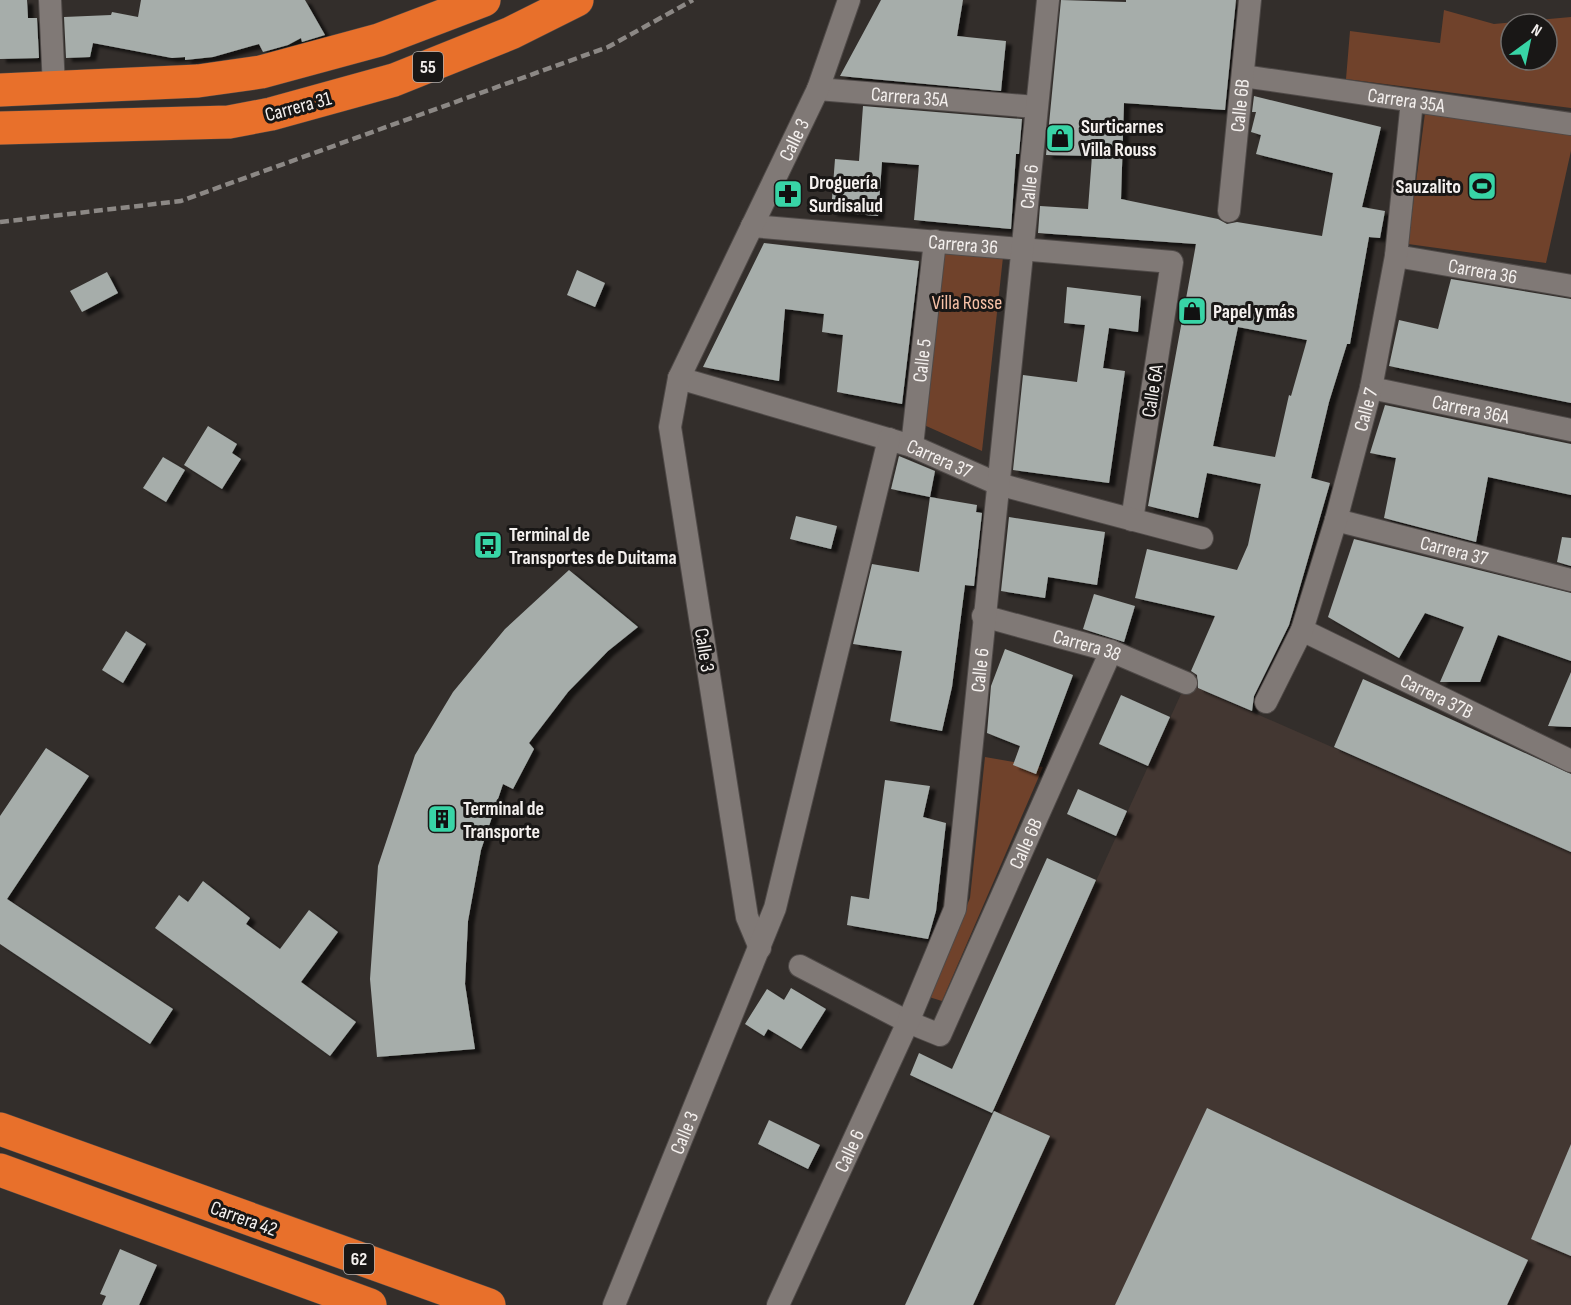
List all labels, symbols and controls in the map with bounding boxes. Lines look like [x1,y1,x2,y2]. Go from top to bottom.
north arrow [1499,12,1559,72]
text: N [1528,20,1545,41]
road number: 55 [413,52,443,82]
street label: Calle 6B [1226,78,1255,133]
street label: Carrera 35A [870,82,950,113]
street label: Carrera 35A [1366,83,1447,118]
street label: Carrera 31 [262,87,334,127]
street label: Calle 3 [774,115,815,165]
place label: Surticarnes Villa Rouss [1081,115,1164,162]
shop icon: Surticarnes Villa Rouss [1044,122,1076,154]
street label: Calle 6 [1016,163,1044,210]
sports icon: Sauzalito [1466,170,1498,202]
place label: Droguería Surdisalud [809,171,883,218]
place label: Sauzalito [1396,175,1461,199]
pharmacy icon: Droguería Surdisalud [772,178,804,210]
street label: Carrera 36 [927,230,999,260]
street label: Carrera 36 [1446,254,1519,290]
park label: Villa Rosse [932,291,1002,315]
shop icon: Papel y más [1176,295,1208,327]
place label: Papel y más [1213,300,1295,324]
street label: Calle 5 [908,338,937,384]
street label: Calle 6A [1137,363,1169,419]
street label: Calle 7 [1349,385,1383,434]
street label: Carrera 36A [1430,390,1512,430]
street label: Carrera 37 [903,434,976,484]
place label: Terminal de Transportes de Duitama [509,523,677,570]
bus stop icon: Terminal de Transportes de Duitama [472,529,504,561]
street label: Carrera 37 [1418,531,1490,571]
street label: Carrera 38 [1050,625,1125,667]
street label: Calle 3 [689,626,719,674]
street label: Calle 6 [966,647,995,694]
street label: Carrera 37B [1396,669,1477,724]
place label: Terminal de Transporte [463,797,544,844]
building icon: Terminal de Transporte [426,803,458,835]
street label: Calle 6B [1004,814,1048,873]
street label: Calle 3 [665,1108,704,1158]
street label: Calle 6 [830,1126,870,1176]
street label: Carrera 42 [207,1196,280,1242]
road number: 62 [344,1244,374,1274]

